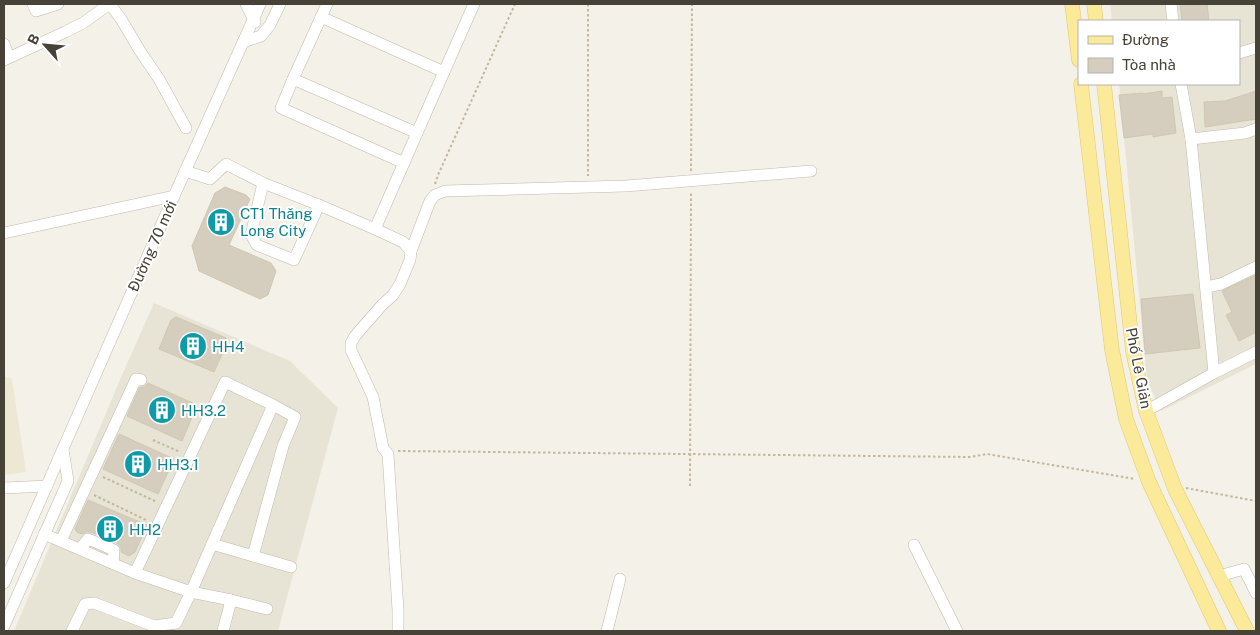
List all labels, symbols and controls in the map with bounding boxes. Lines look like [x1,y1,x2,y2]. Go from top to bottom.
north arrow [20,20,70,70]
legend [1078,20,1240,85]
text: B [24,31,43,47]
text: Đường [1122,31,1169,48]
text: Tòa nhà [1122,56,1176,73]
street label: Đường 70 mới [124,198,180,294]
place label: CT1 Thăng Long City [240,205,313,239]
building icon: CT1 Thăng Long City [206,207,236,237]
street label: Phố Lê Giản [1123,326,1155,410]
building icon: HH4 [178,331,208,361]
place label: HH4 [212,338,244,355]
building icon: HH3.2 [147,395,177,425]
place label: HH3.2 [181,402,226,419]
building icon: HH3.1 [123,449,153,479]
place label: HH3.1 [157,456,199,473]
building icon: HH2 [95,514,125,544]
place label: HH2 [129,521,161,538]

